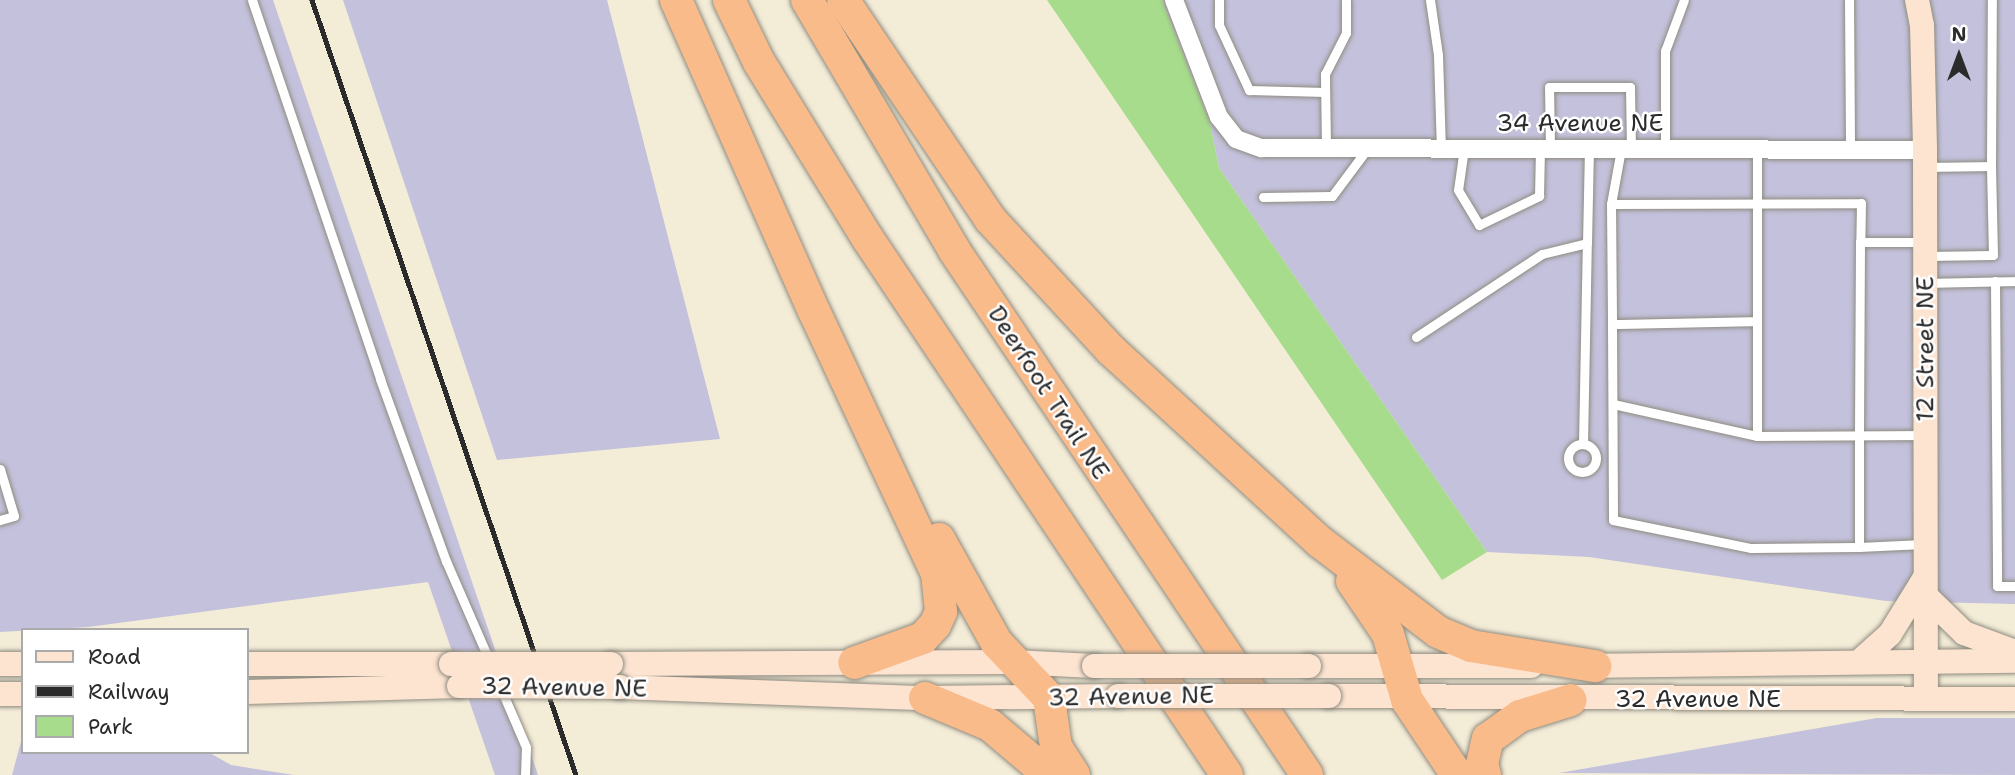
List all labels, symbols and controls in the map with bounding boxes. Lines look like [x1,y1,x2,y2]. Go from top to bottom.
north arrow [1924,21,1994,91]
text: N [1951,22,1967,47]
street label: 34 Avenue NE [1497,110,1663,138]
street label: 12 Street NE [1912,276,1940,422]
street label: Deerfoot Trail NE [981,301,1115,485]
legend [21,628,248,754]
text: Road [88,643,141,671]
street label: 32 Avenue NE [481,672,647,704]
text: Railway [88,678,170,706]
street label: 32 Avenue NE [1048,681,1214,713]
street label: 32 Avenue NE [1615,686,1781,714]
text: Park [88,713,133,741]

